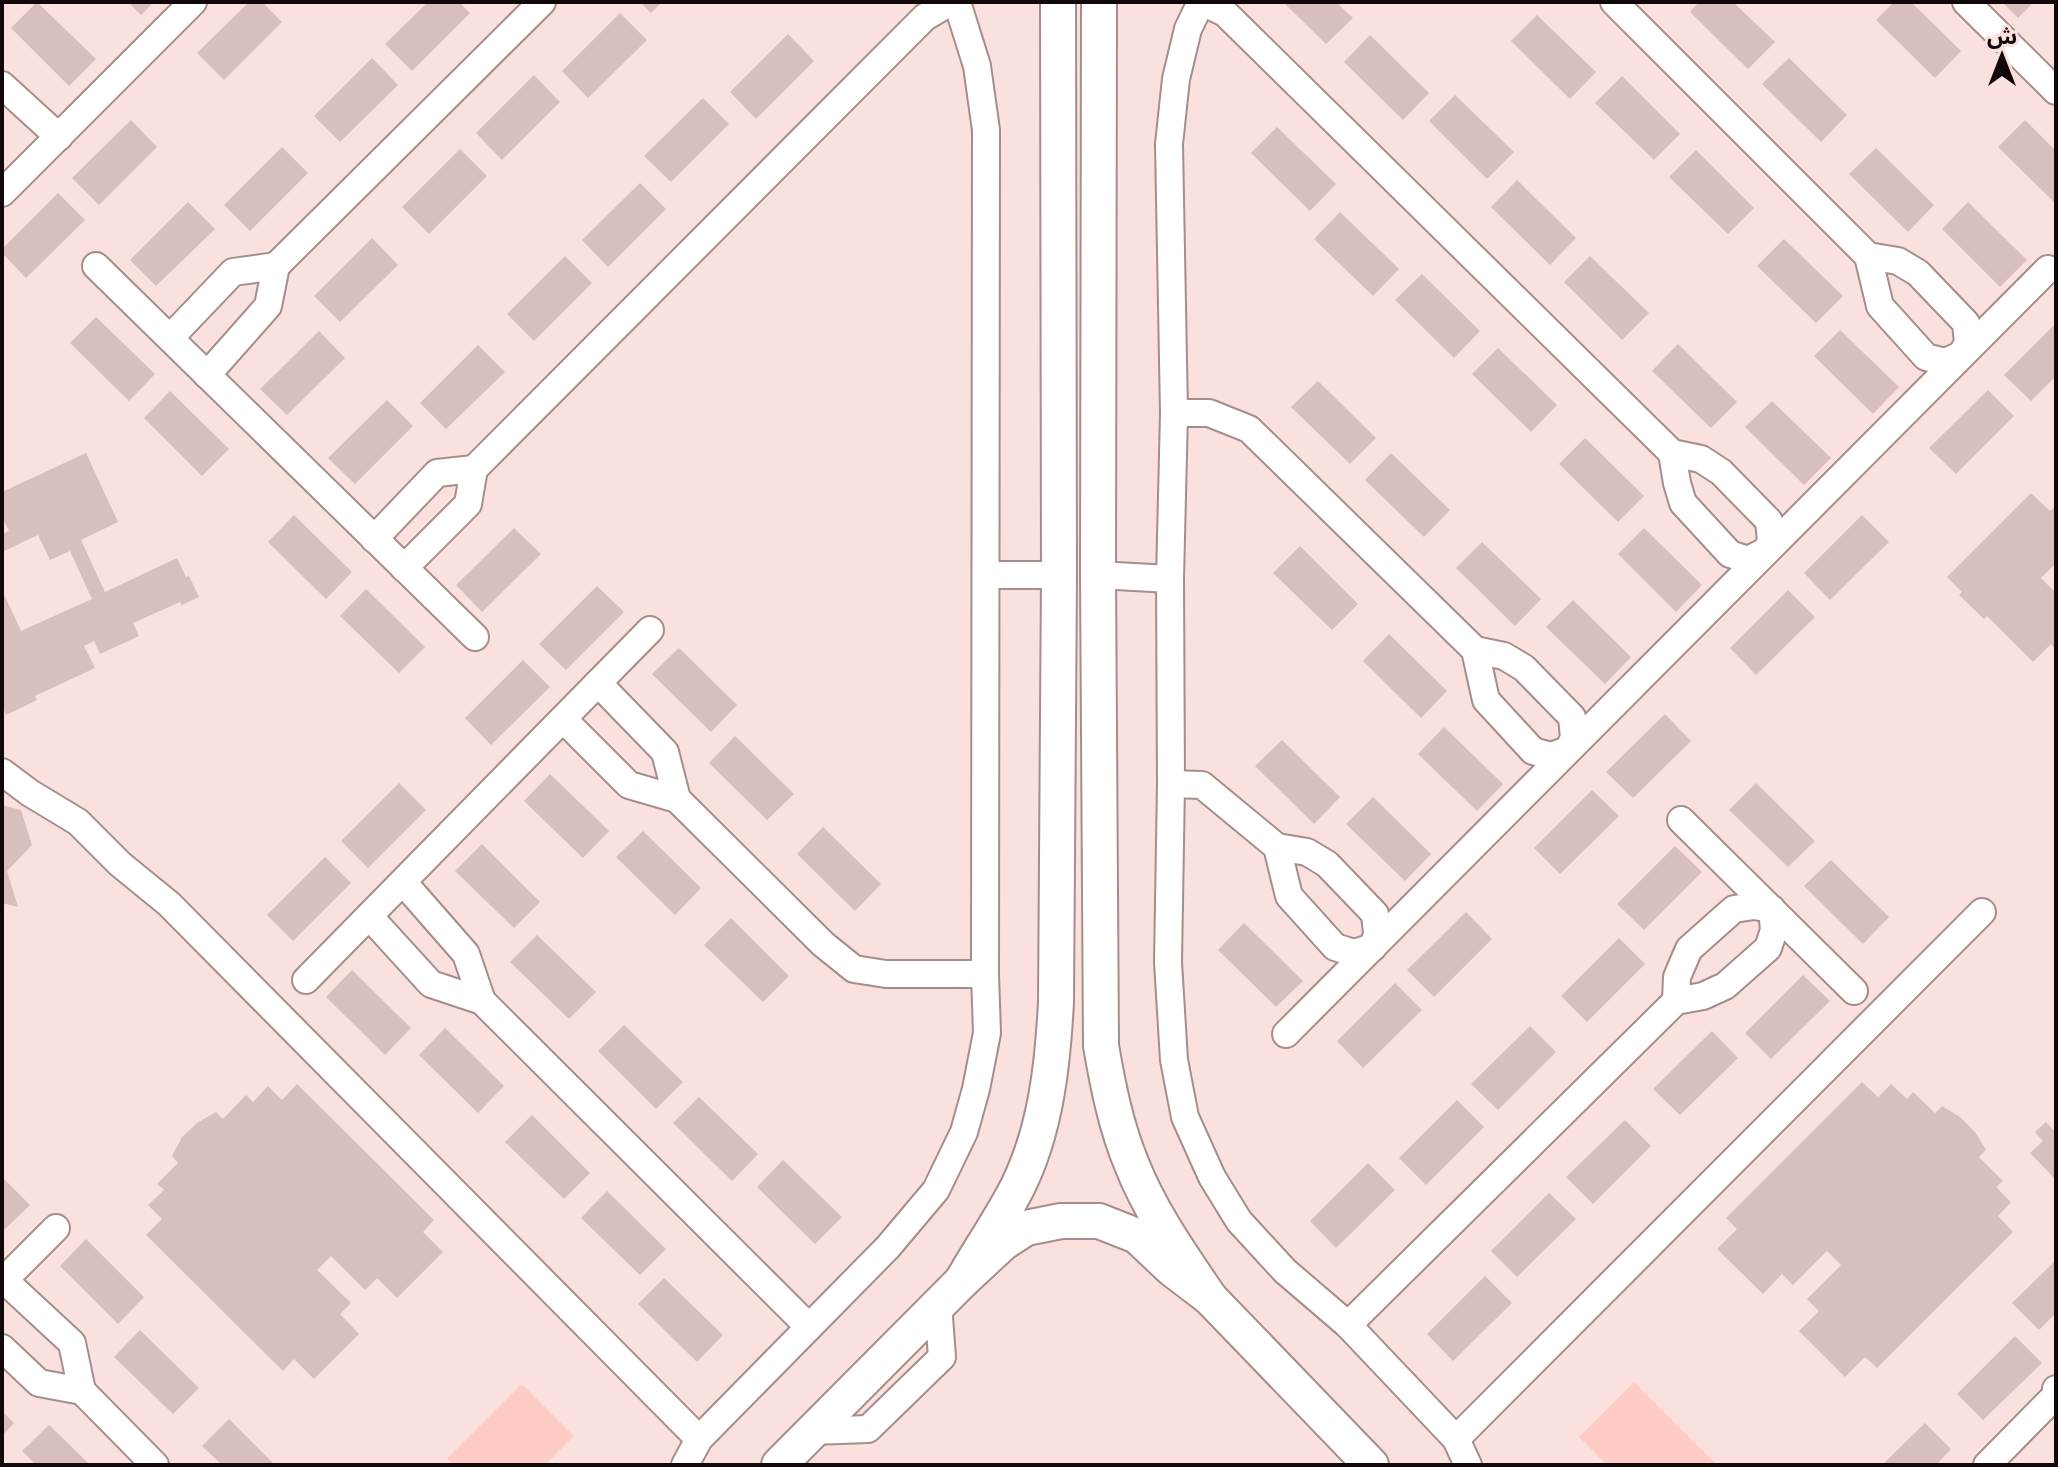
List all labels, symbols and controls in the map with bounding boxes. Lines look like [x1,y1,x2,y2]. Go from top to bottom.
north arrow [1962,16,2042,96]
text: ش [1987,19,2017,53]

